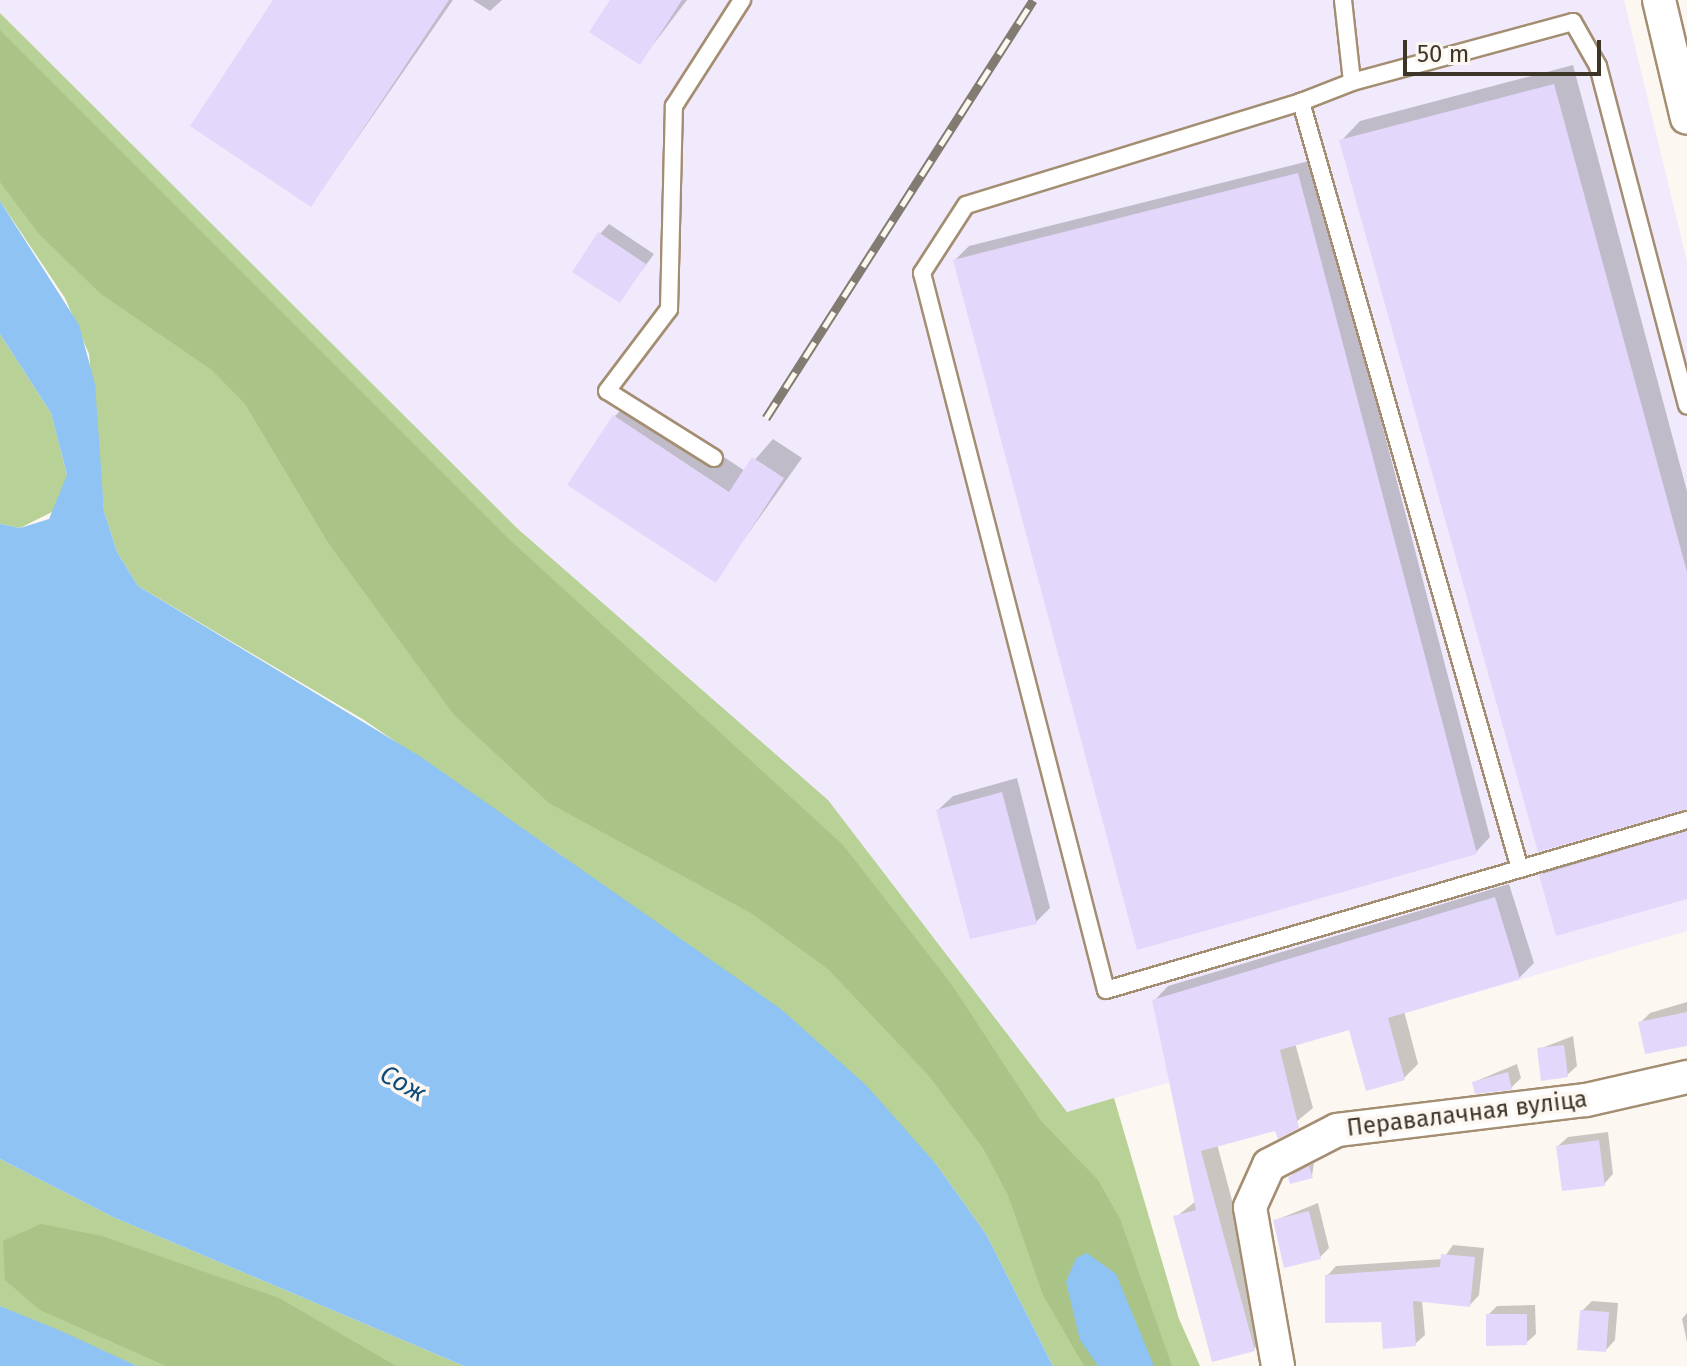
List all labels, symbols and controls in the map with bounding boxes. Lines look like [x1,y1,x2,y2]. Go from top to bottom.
scale bar [1407,24,1605,74]
text: 50 m [1417,40,1469,68]
water label: Сож [374,1059,432,1109]
street label: Перавалачная вуліца [1345,1085,1589,1143]

